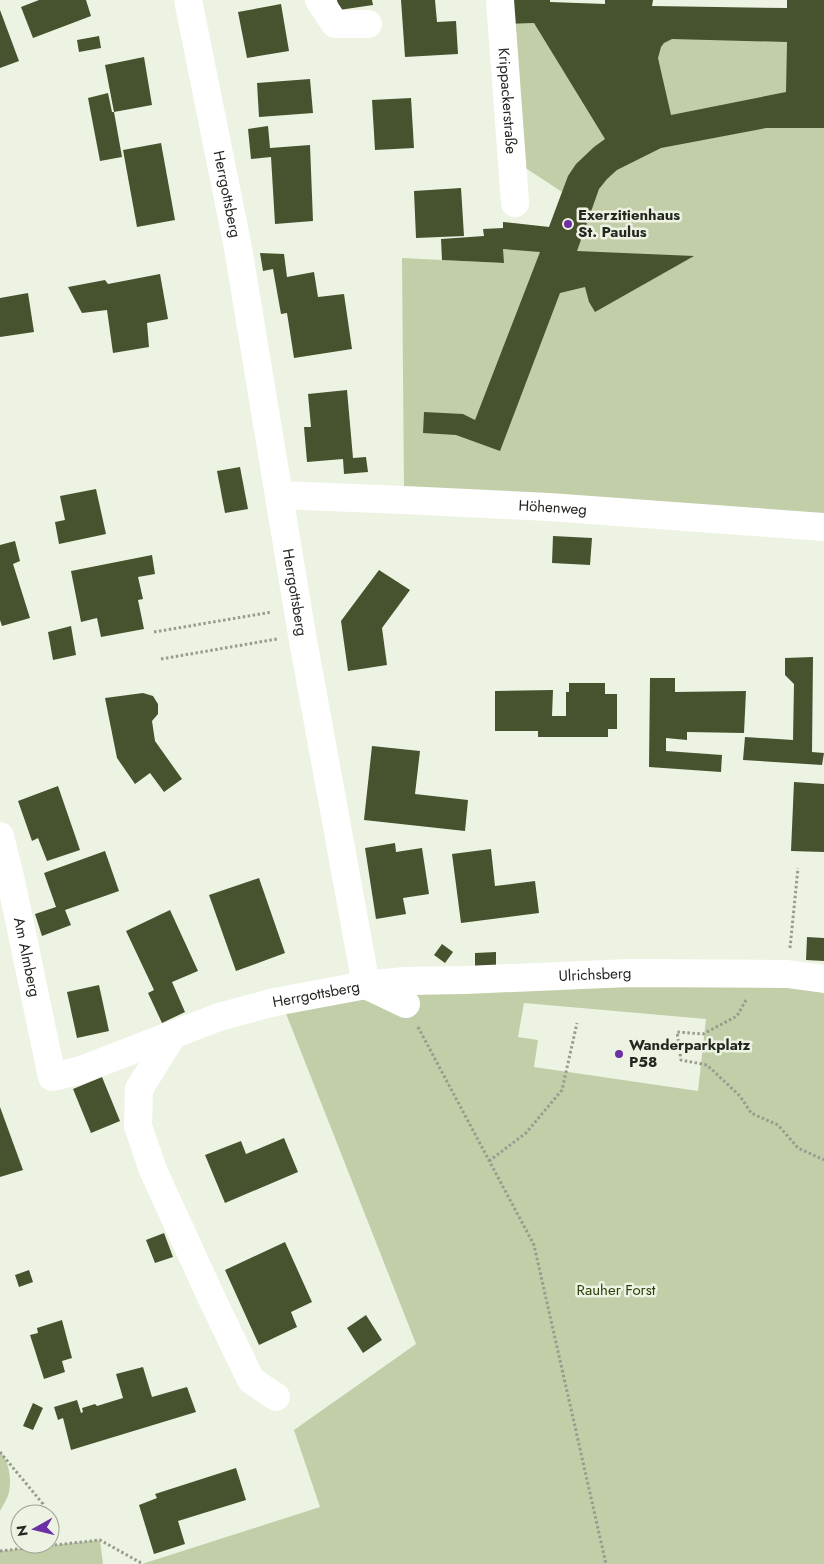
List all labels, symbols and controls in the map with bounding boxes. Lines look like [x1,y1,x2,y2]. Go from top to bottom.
street label: Krippackerstraße [493,47,522,155]
street label: Herrgottsberg [208,149,247,240]
place label: Exerzitienhaus St. Paulus [578,204,680,243]
marker: Exerzitienhaus St. Paulus [562,218,574,230]
street label: Höhenweg [518,495,588,521]
street label: Herrgottsberg [277,547,313,638]
street label: Am Almberg [8,915,46,999]
street label: Ulrichsberg [558,962,632,987]
street label: Herrgottsberg [271,975,362,1013]
place label: Wanderparkplatz P58 [629,1034,751,1073]
marker: Wanderparkplatz P58 [613,1048,625,1060]
park label: Rauher Forst [577,1279,656,1301]
north arrow [10,1504,60,1554]
text: N [11,1524,33,1538]

